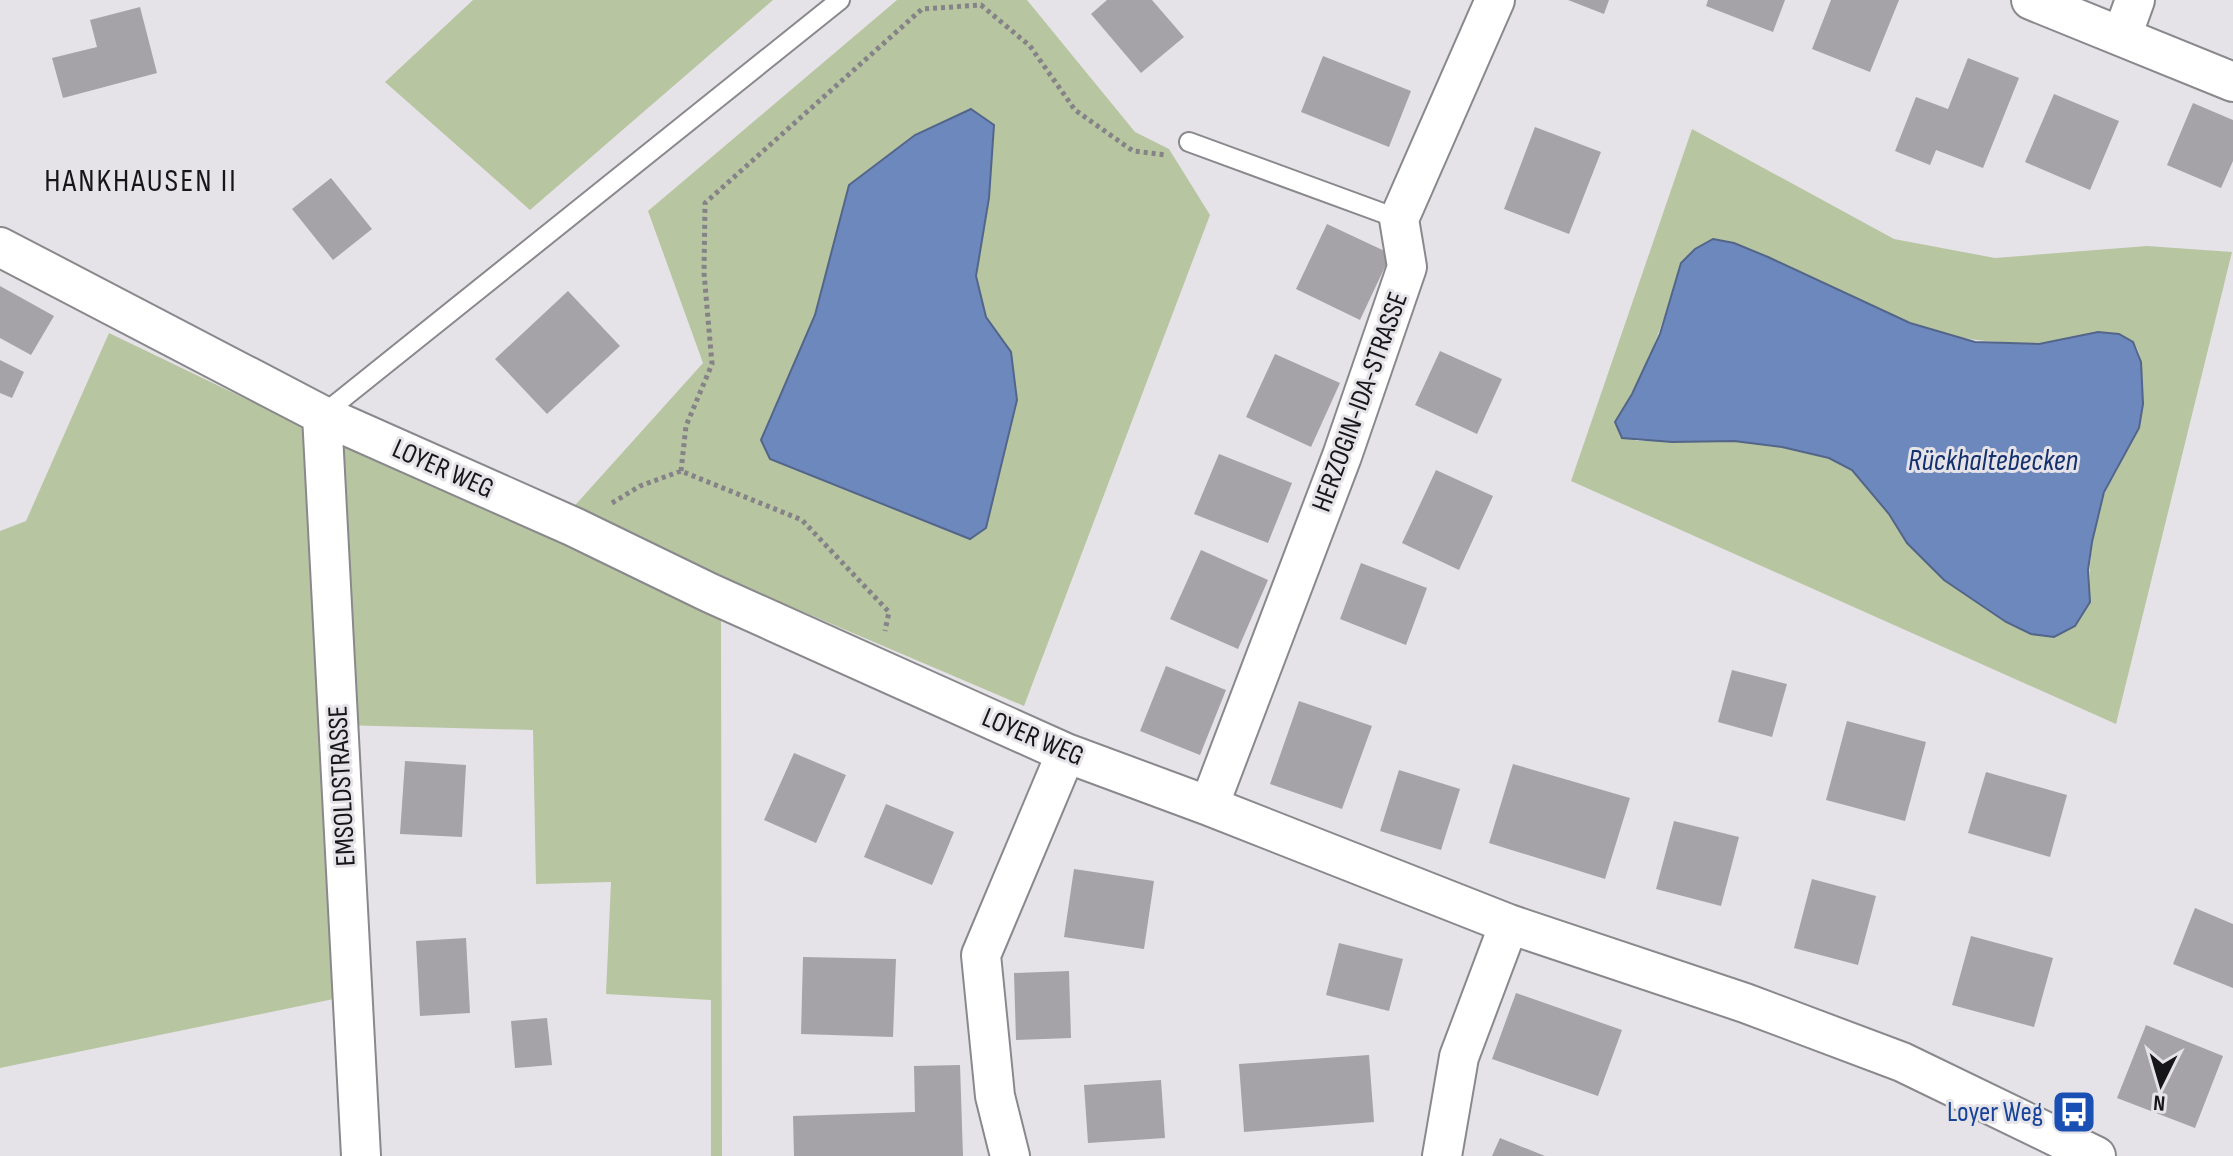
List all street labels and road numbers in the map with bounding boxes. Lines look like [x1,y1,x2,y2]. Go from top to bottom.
street label: HERZOGIN-IDA-STRASSE [1305,288,1415,516]
street label: LOYER WEG [387,432,499,506]
street label: LOYER WEG [977,701,1089,773]
street label: EMSOLDSTRASSE [321,705,363,867]

